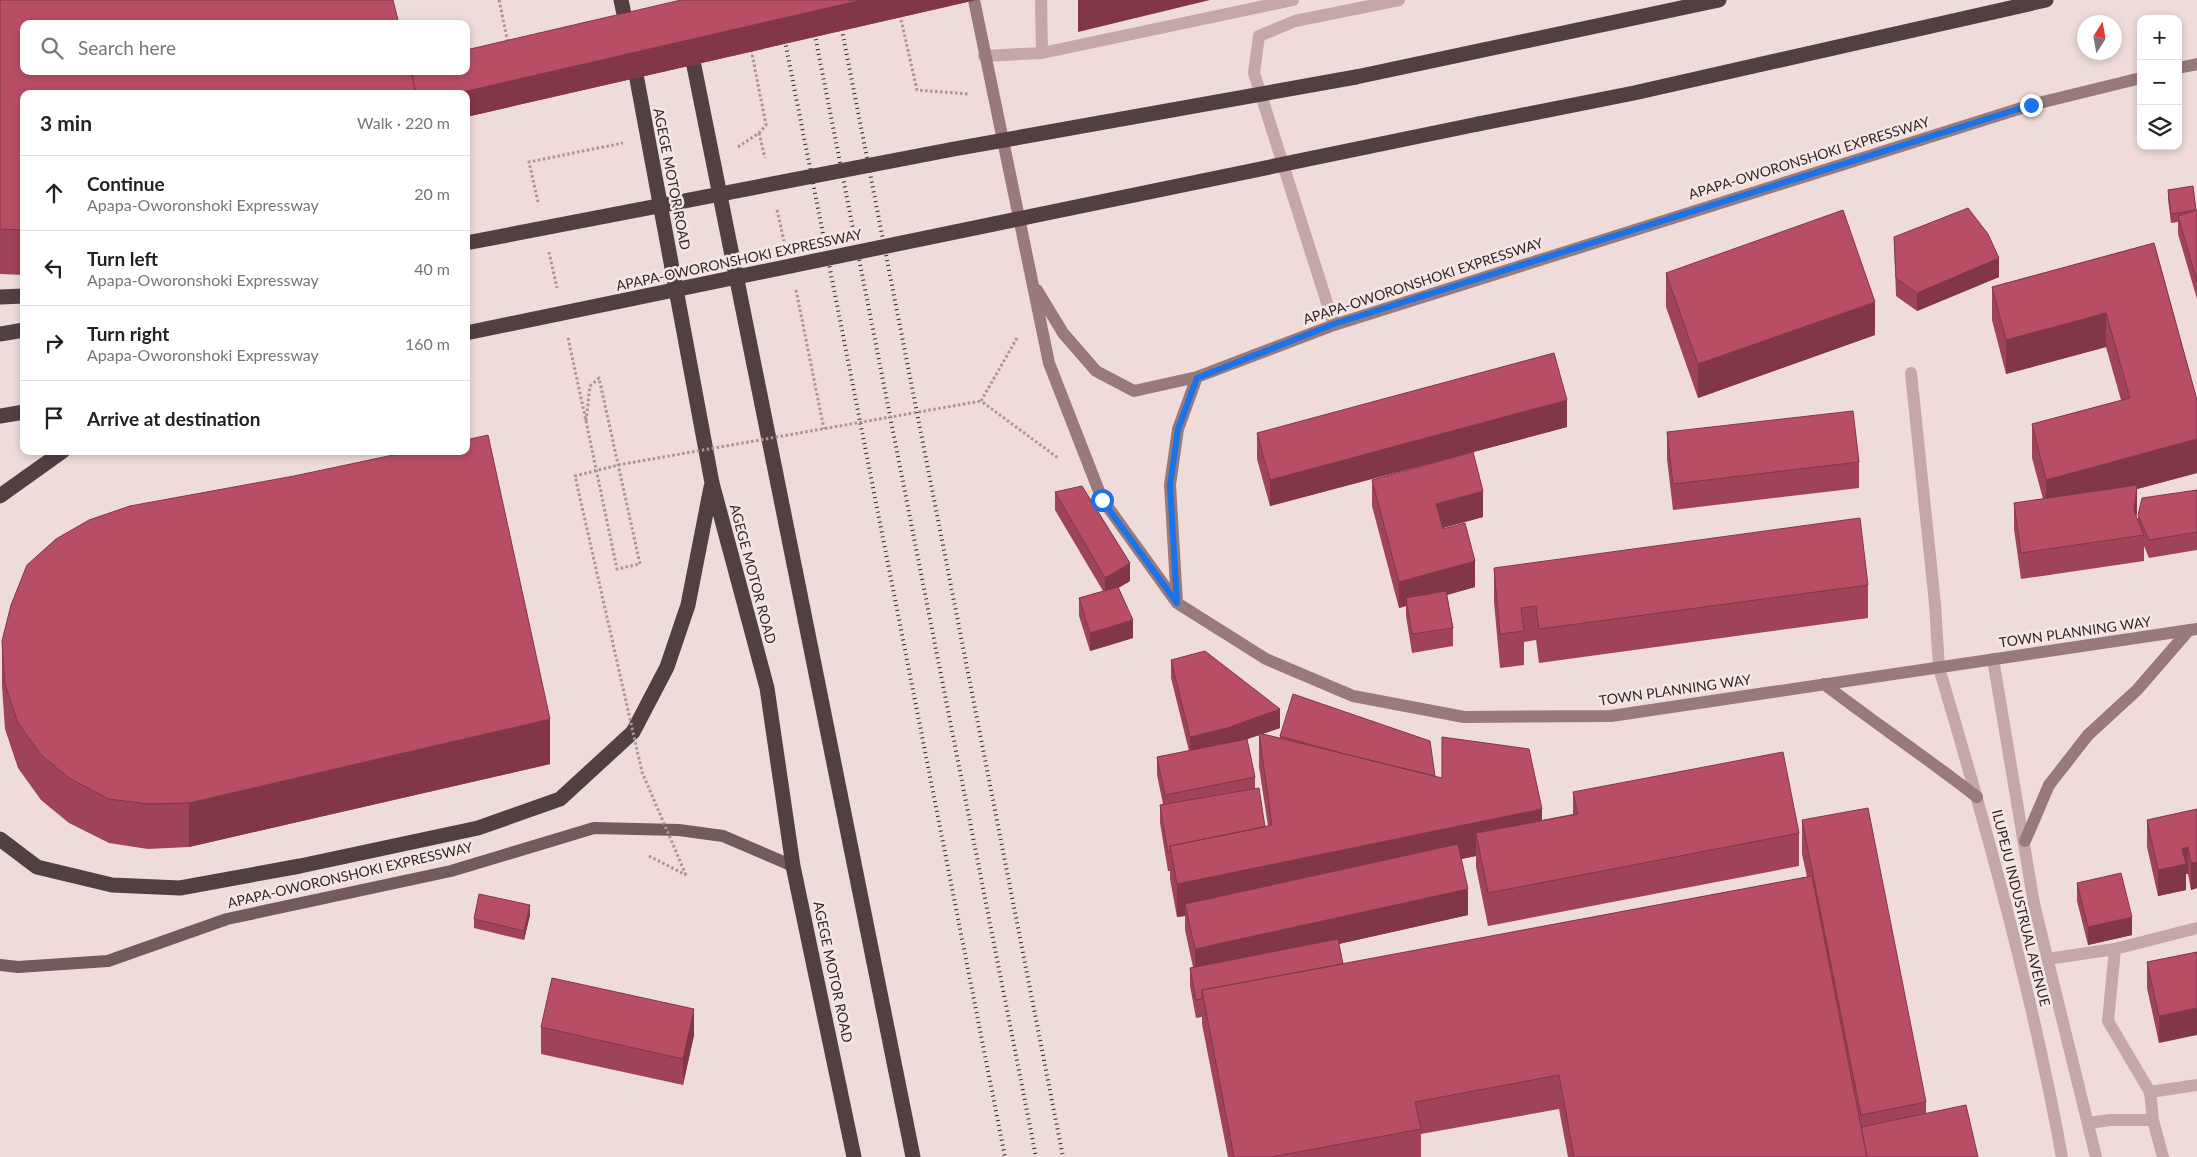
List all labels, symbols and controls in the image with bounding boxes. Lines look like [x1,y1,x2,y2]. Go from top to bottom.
north arrow [2077,15,2122,60]
map controls [2137,15,2182,150]
button: + [2137,15,2182,60]
search box [20,20,470,75]
icon: search [38,34,66,62]
text: Search here [78,36,176,59]
button: − [2137,60,2182,105]
route end [2020,94,2043,117]
button: layers [2137,105,2182,150]
street label: AGEGE MOTOR ROAD [650,107,695,251]
text: 3 min [40,110,92,135]
text: Walk · 220 m [357,113,450,132]
street label: APAPA-OWORONSHOKI EXPRESSWAY [1686,113,1932,202]
text: Continue [87,172,165,195]
icon: ahead [40,179,68,207]
text: 20 m [414,184,450,203]
text: Apapa-Oworonshoki Expressway [87,195,319,214]
street label: APAPA-OWORONSHOKI EXPRESSWAY [614,225,864,294]
street label: APAPA-OWORONSHOKI EXPRESSWAY [1301,234,1545,327]
text: Turn left [87,247,158,270]
icon: left [40,254,68,282]
text: 40 m [414,259,450,278]
text: Apapa-Oworonshoki Expressway [87,270,319,289]
text: Turn right [87,322,169,345]
icon: right [40,329,68,357]
text: 160 m [405,334,450,353]
text: Apapa-Oworonshoki Expressway [87,345,319,364]
icon: arrive [40,404,68,432]
text: Arrive at destination [87,407,260,430]
route start [1091,489,1114,512]
street label: AGEGE MOTOR ROAD [727,502,780,646]
street label: TOWN PLANNING WAY [1998,612,2152,651]
street label: TOWN PLANNING WAY [1598,670,1752,709]
street label: ILUPEJU INDUSTRUAL AVENUE [1989,808,2054,1008]
street label: APAPA-OWORONSHOKI EXPRESSWAY [226,838,474,911]
street label: AGEGE MOTOR ROAD [810,900,857,1044]

